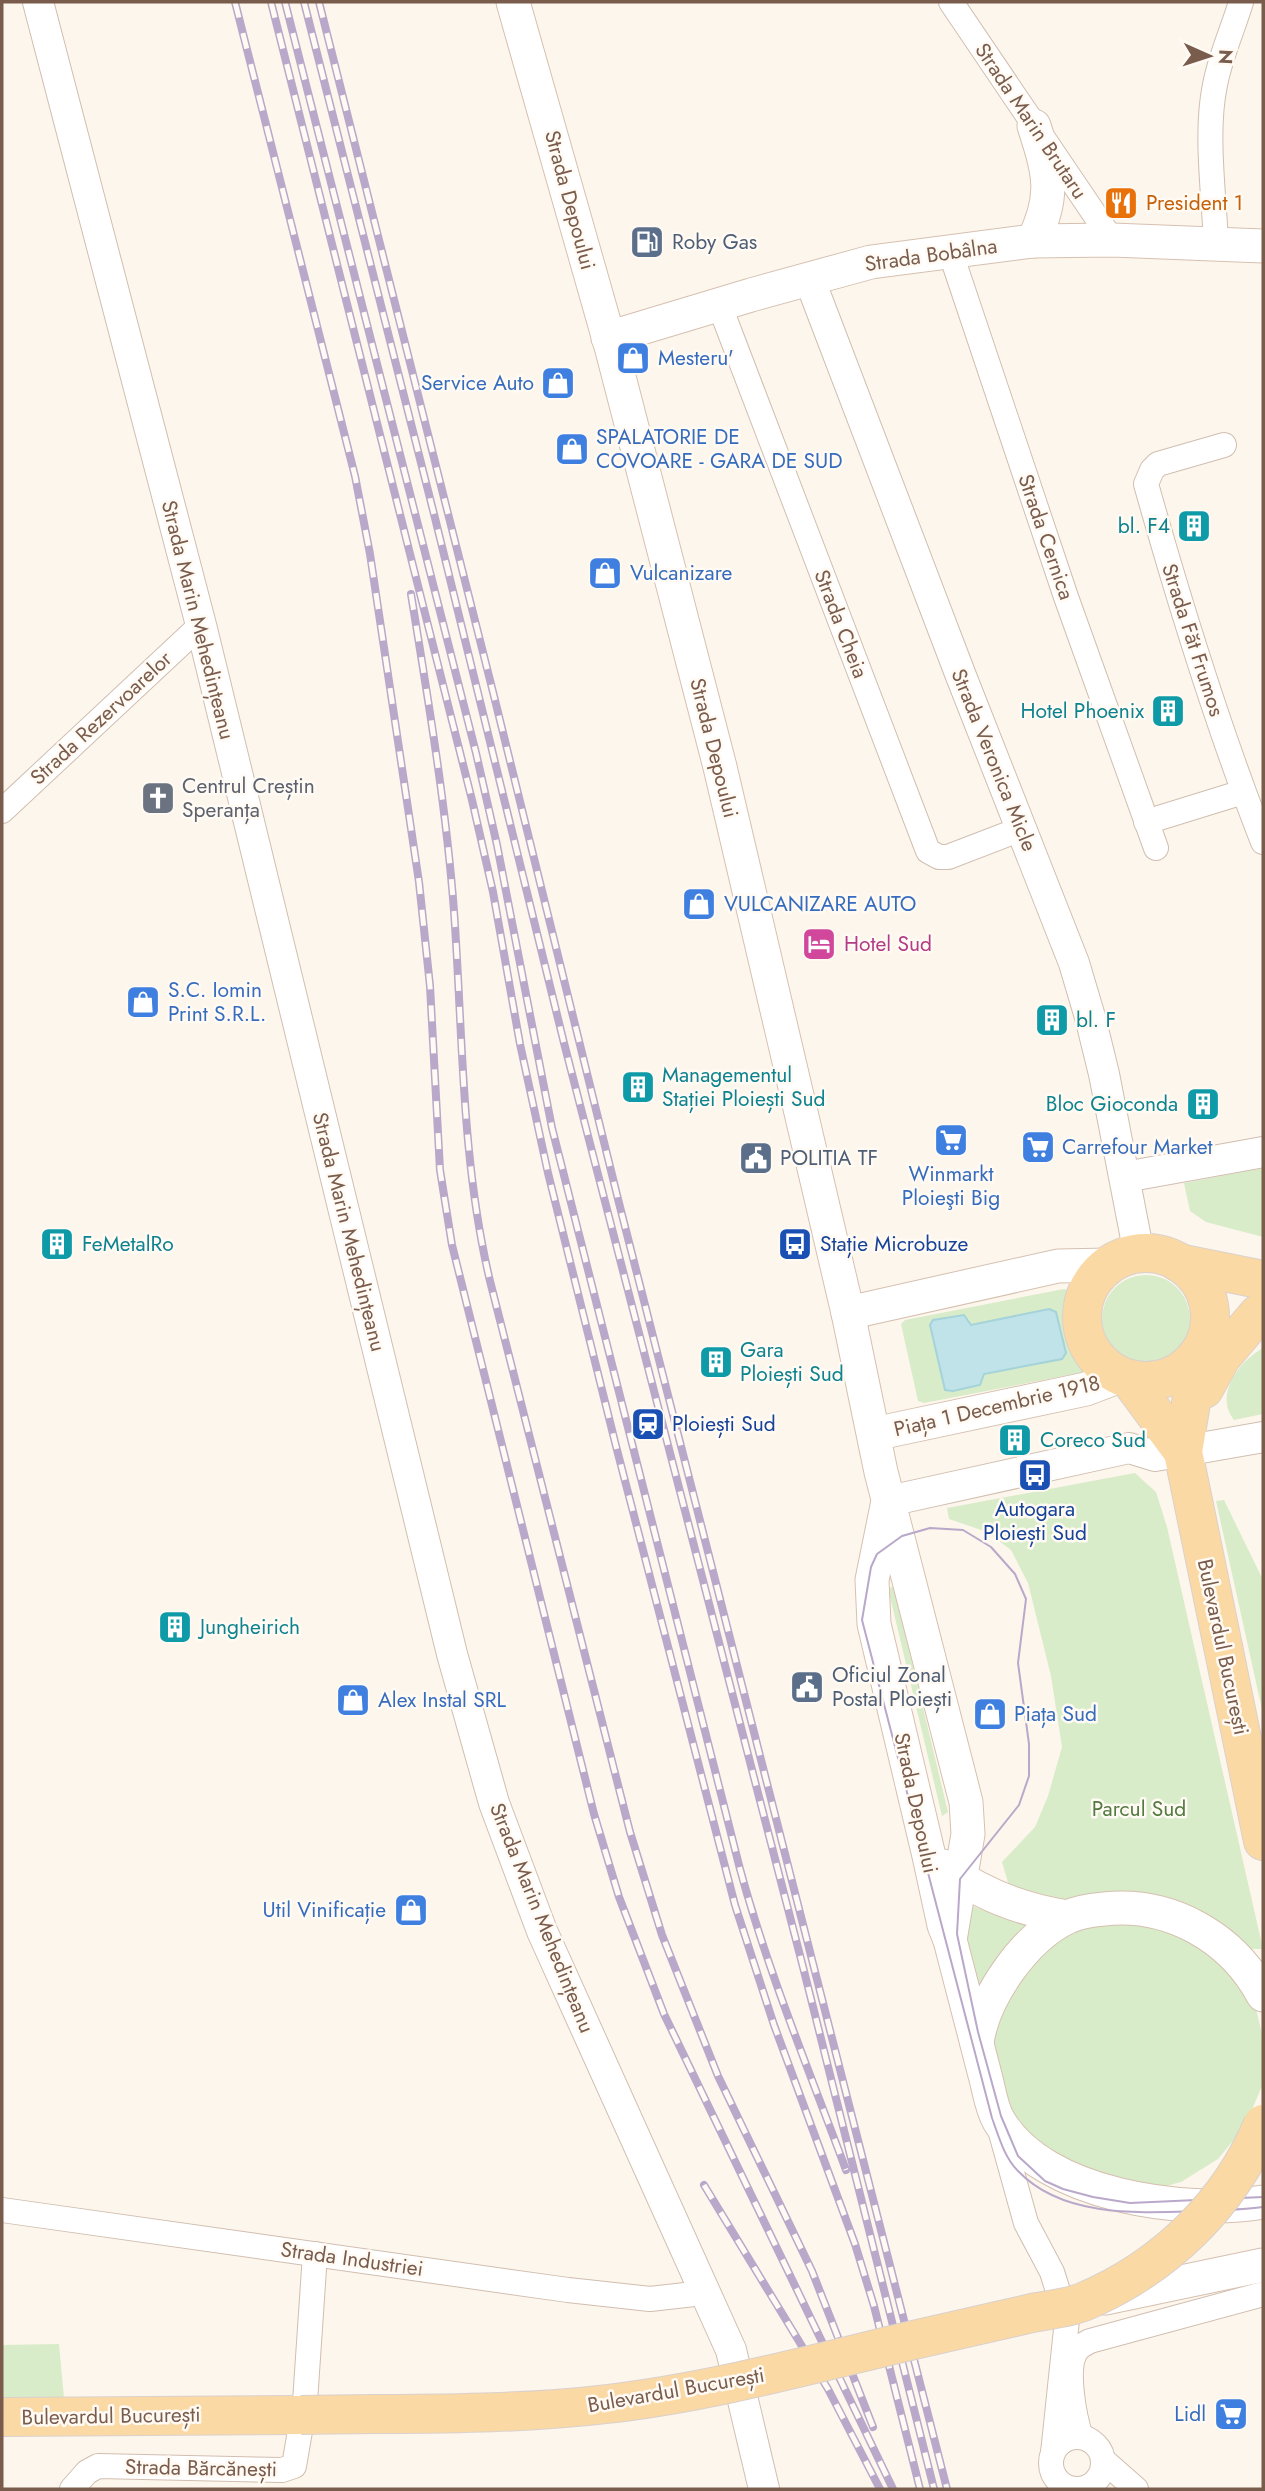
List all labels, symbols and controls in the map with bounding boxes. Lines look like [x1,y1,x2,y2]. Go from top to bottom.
north arrow [1174,21,1244,91]
street label: Strada Marin Brutaru [967,37,1095,205]
text: N [1212,49,1239,65]
street label: Strada Depoului [537,127,603,273]
restaurant icon: President 1 [1102,184,1140,222]
place label: President 1 [1146,188,1243,218]
fuel station icon: Roby Gas [628,223,666,261]
place label: Roby Gas [672,227,757,257]
street label: Strada Bobâlna [863,231,999,279]
shop icon: Mesteru' [614,339,652,377]
place label: Mesteru' [658,343,734,373]
shop icon: Service Auto [539,364,577,402]
place label: Service Auto [421,368,534,398]
place label: SPALATORIE DE COVOARE - GARA DE SUD [596,422,843,476]
shop icon: SPALATORIE DE COVOARE - GARA DE SUD [553,430,591,468]
street label: Strada Cernica [1010,470,1082,604]
street label: Strada Marin Mehedințeanu [154,497,242,743]
building icon: bl. F4 [1175,507,1213,545]
place label: bl. F4 [1118,511,1170,541]
shop icon: Vulcanizare [586,554,624,592]
place label: Vulcanizare [630,558,733,588]
street label: Strada Făt Frumos [1154,560,1232,720]
street label: Strada Cheia [807,565,875,683]
street label: Strada Rezervoarelor [23,644,179,792]
street label: Strada Veronica Micle [944,664,1044,856]
street label: Strada Depoului [682,675,746,821]
building icon: Hotel Phoenix [1149,692,1187,730]
place label: Hotel Phoenix [1020,696,1144,726]
place label: Centrul Creștin Speranța [182,771,315,825]
church icon: Centrul Creștin Speranța [139,779,177,817]
shop icon: VULCANIZARE AUTO [680,885,718,923]
place label: VULCANIZARE AUTO [724,889,916,919]
hotel icon: Hotel Sud [800,925,838,963]
place label: Hotel Sud [844,929,932,959]
place label: S.C. Iomin Print S.R.L. [168,975,266,1029]
shop icon: S.C. Iomin Print S.R.L. [124,983,162,1021]
building icon: bl. F [1033,1001,1071,1039]
place label: bl. F [1076,1005,1116,1035]
place label: Managementul Stației Ploiești Sud [662,1060,826,1114]
building icon: Managementul Stației Ploiești Sud [619,1068,657,1106]
building icon: Bloc Gioconda [1184,1085,1222,1123]
place label: Bloc Gioconda [1046,1089,1178,1119]
street label: Strada Marin Mehedințeanu [305,1109,393,1355]
supermarket icon: Winmarkt Ploieşti Big [932,1121,970,1159]
supermarket icon: Carrefour Market [1019,1128,1057,1166]
place label: Carrefour Market [1062,1132,1213,1162]
public building icon: POLITIA TF [737,1139,775,1177]
place label: POLITIA TF [780,1143,878,1173]
place label: Winmarkt Ploieşti Big [902,1159,1000,1213]
building icon: FeMetalRo [38,1225,76,1263]
bus stop icon: Stație Microbuze [776,1225,814,1263]
place label: FeMetalRo [82,1229,174,1259]
place label: Stație Microbuze [820,1229,968,1259]
place label: Gara Ploiești Sud [740,1335,844,1389]
building icon: Gara Ploiești Sud [697,1343,735,1381]
street label: Piața 1 Decembrie 1918 [891,1368,1103,1444]
station icon: Ploiești Sud [629,1405,667,1443]
place label: Ploiești Sud [672,1409,776,1439]
building icon: Coreco Sud [996,1421,1034,1459]
place label: Coreco Sud [1040,1425,1146,1455]
bus stop icon: Autogara Ploiești Sud [1016,1456,1054,1494]
place label: Autogara Ploiești Sud [983,1494,1087,1548]
street label: Bulevardul București [1190,1556,1256,1738]
building icon: Jungheirich [156,1608,194,1646]
place label: Jungheirich [197,1612,300,1642]
place label: Oficiul Zonal Postal Ploiești [832,1660,952,1714]
public building icon: Oficiul Zonal Postal Ploiești [788,1668,826,1706]
shop icon: Alex Instal SRL [334,1681,372,1719]
place label: Alex Instal SRL [378,1685,506,1715]
shop icon: Piața Sud [971,1695,1009,1733]
place label: Piața Sud [1014,1699,1097,1729]
street label: Strada Depoului [886,1730,946,1876]
park label: Parcul Sud [1092,1794,1186,1824]
street label: Strada Marin Mehedințeanu [482,1799,602,2037]
shop icon: Util Vinificație [392,1891,430,1929]
place label: Util Vinificație [262,1895,386,1925]
street label: Strada Industriei [279,2234,425,2284]
street label: Bulevardul București [585,2360,767,2420]
supermarket icon: Lidl [1212,2395,1250,2433]
street label: Bulevardul București [21,2399,201,2433]
place label: Lidl [1174,2399,1206,2429]
street label: Strada Bărcănești [125,2452,277,2484]

